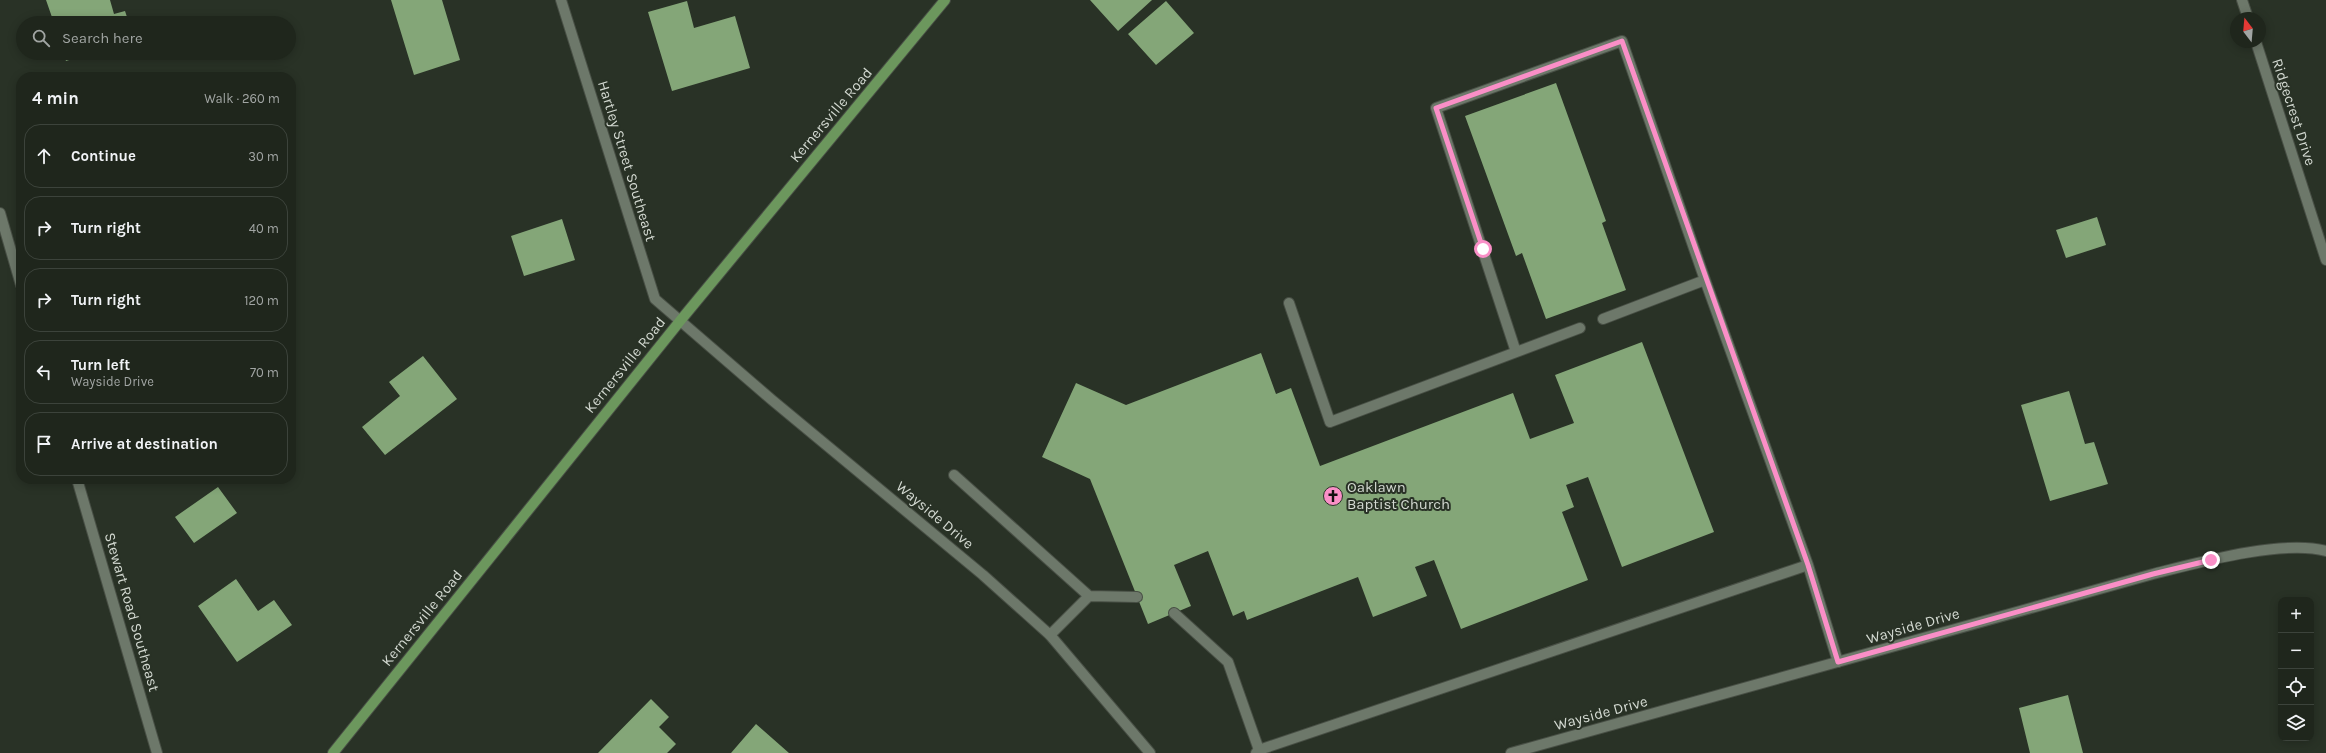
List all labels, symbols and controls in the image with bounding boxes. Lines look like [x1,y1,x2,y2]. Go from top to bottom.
north arrow [2230,12,2266,48]
search box [16,16,296,60]
icon: search [30,27,52,49]
text: Search here [62,29,143,47]
street label: Ridgecrest Drive [2268,56,2320,168]
street label: Kernersville Road [786,64,876,166]
street label: Hartley Street Southeast [594,78,660,244]
text: 4 min [32,88,79,108]
text: Walk · 260 m [204,91,280,106]
icon: ahead [33,145,55,167]
text: Continue [71,147,136,165]
text: 30 m [248,149,279,164]
icon: right [33,217,55,239]
text: Turn right [71,219,141,237]
text: 40 m [249,221,279,236]
route start [1474,240,1492,258]
icon: right [33,289,55,311]
text: Turn right [71,291,141,309]
text: 120 m [244,293,279,308]
street label: Kernersville Road [581,313,669,417]
text: Turn left [71,356,130,374]
icon: left [33,361,55,383]
text: 70 m [250,365,279,380]
text: Wayside Drive [71,374,154,389]
icon: arrive [33,433,55,455]
text: Arrive at destination [71,435,218,453]
street label: Wayside Drive [893,477,977,553]
place label: Oaklawn Baptist Church [1347,478,1450,513]
church icon: Oaklawn Baptist Church [1322,485,1344,507]
street label: Stewart Road Southeast [101,530,163,694]
route end [2202,551,2220,569]
street label: Kernersville Road [378,566,466,670]
map controls [2278,597,2314,741]
button: + [2278,597,2314,633]
street label: Wayside Drive [1865,604,1961,648]
button: − [2278,633,2314,669]
button: locate [2278,669,2314,705]
street label: Wayside Drive [1552,692,1650,734]
button: layers [2278,705,2314,741]

